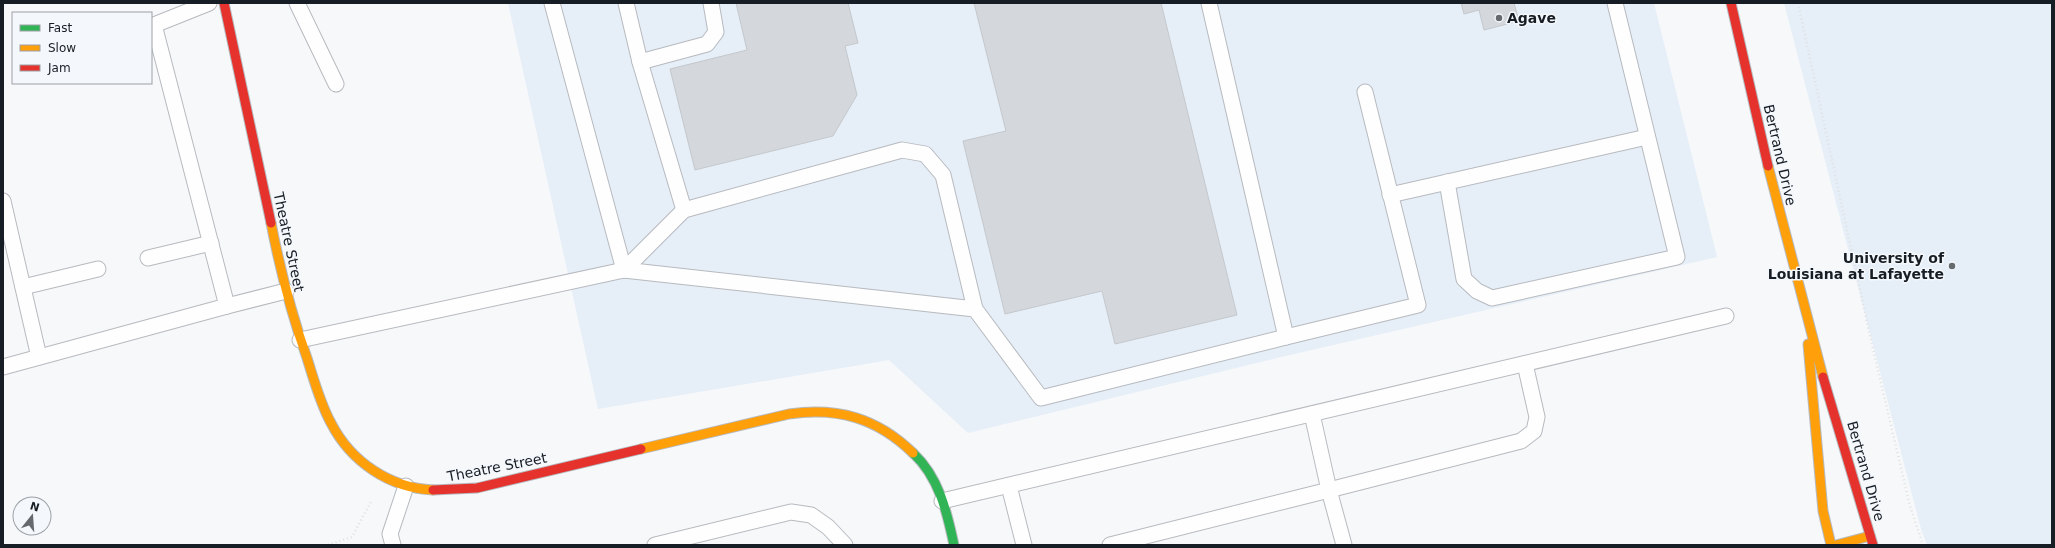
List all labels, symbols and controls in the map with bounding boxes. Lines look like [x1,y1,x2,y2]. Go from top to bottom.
place label: Agave [1507,10,1556,26]
legend [12,12,152,84]
marker: Agave [1494,13,1504,23]
text: Fast [48,21,72,35]
text: Slow [48,41,76,55]
text: Jam [47,61,71,75]
street label: Bertrand Drive [1761,103,1799,207]
street label: Theatre Street [270,190,307,294]
place label: University of Louisiana at Lafayette [1768,250,1945,282]
marker: University of Louisiana at Lafayette [1947,261,1957,271]
street label: Bertrand Drive [1844,419,1888,523]
street label: Theatre Street [445,449,549,485]
north arrow [12,496,52,536]
text: N [28,499,41,514]

